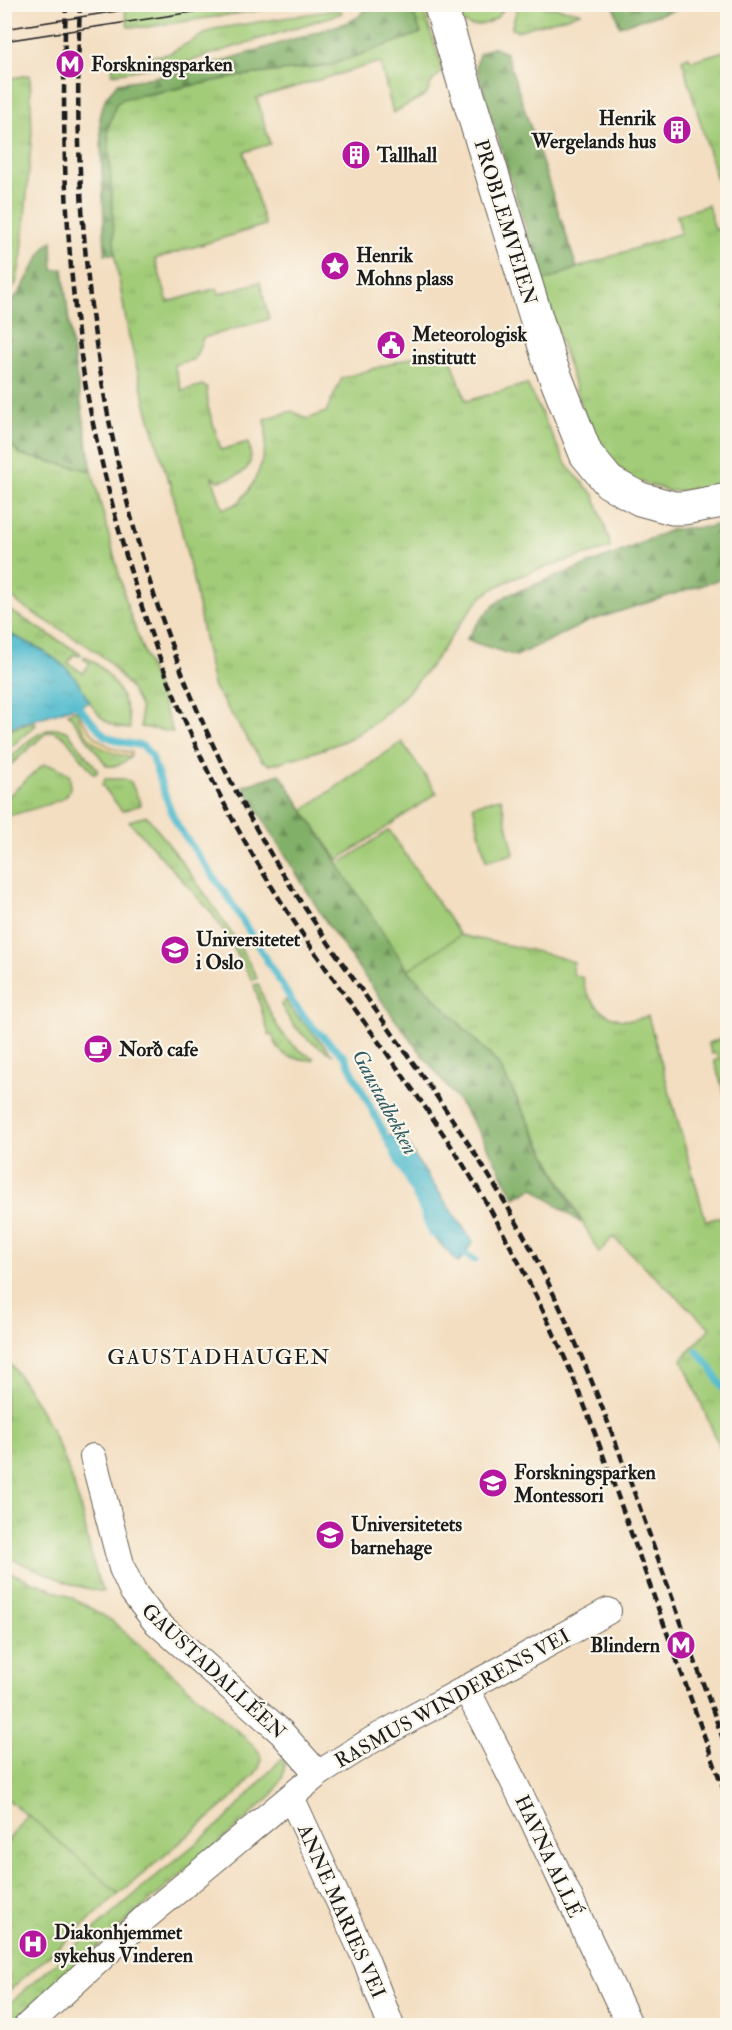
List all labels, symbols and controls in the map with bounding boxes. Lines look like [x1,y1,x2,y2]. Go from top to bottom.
metro station icon: Forskningsparken [54,48,86,80]
place label: Forskningsparken [91,52,234,78]
place label: Henrik Wergelands hus [530,106,656,155]
building icon: Henrik Wergelands hus [661,114,693,146]
street label: PROBLEMVEIEN [468,136,543,308]
building icon: Tallhall [340,139,372,171]
place label: Tallhall [376,143,438,168]
place label: Henrik Mohns plass [355,243,454,292]
place icon: Henrik Mohns plass [319,250,351,282]
place label: Meteorologisk institutt [411,322,527,370]
public building icon: Meteorologisk institutt [375,329,407,361]
place label: Universitetet i Oslo [195,927,301,975]
school or university icon: Universitetet i Oslo [159,934,191,966]
cafe icon: Norð cafe [82,1033,114,1065]
place label: Norð cafe [118,1037,199,1062]
water label: Gaustadbekken [346,1045,424,1160]
district label: GAUSTADHAUGEN [107,1344,331,1371]
place label: Forskningsparken Montessori [513,1460,657,1508]
school or university icon: Forskningsparken Montessori [477,1467,509,1499]
place label: Universitetets barnehage [350,1512,462,1561]
school or university icon: Universitetets barnehage [314,1519,346,1551]
street label: GAUSTADALLÉEN [136,1597,292,1745]
street label: RASMUS WINDERENS VEI [330,1623,574,1774]
metro station icon: Blindern [665,1629,697,1661]
place label: Blindern [590,1633,661,1658]
street label: HAVNA ALLÉ [509,1790,589,1922]
street label: ANNE MARIES VEI [292,1819,391,2002]
place label: Diakonhjemmet sykehus Vinderen [54,1920,194,1969]
hospital icon: Diakonhjemmet sykehus Vinderen [17,1928,49,1960]

